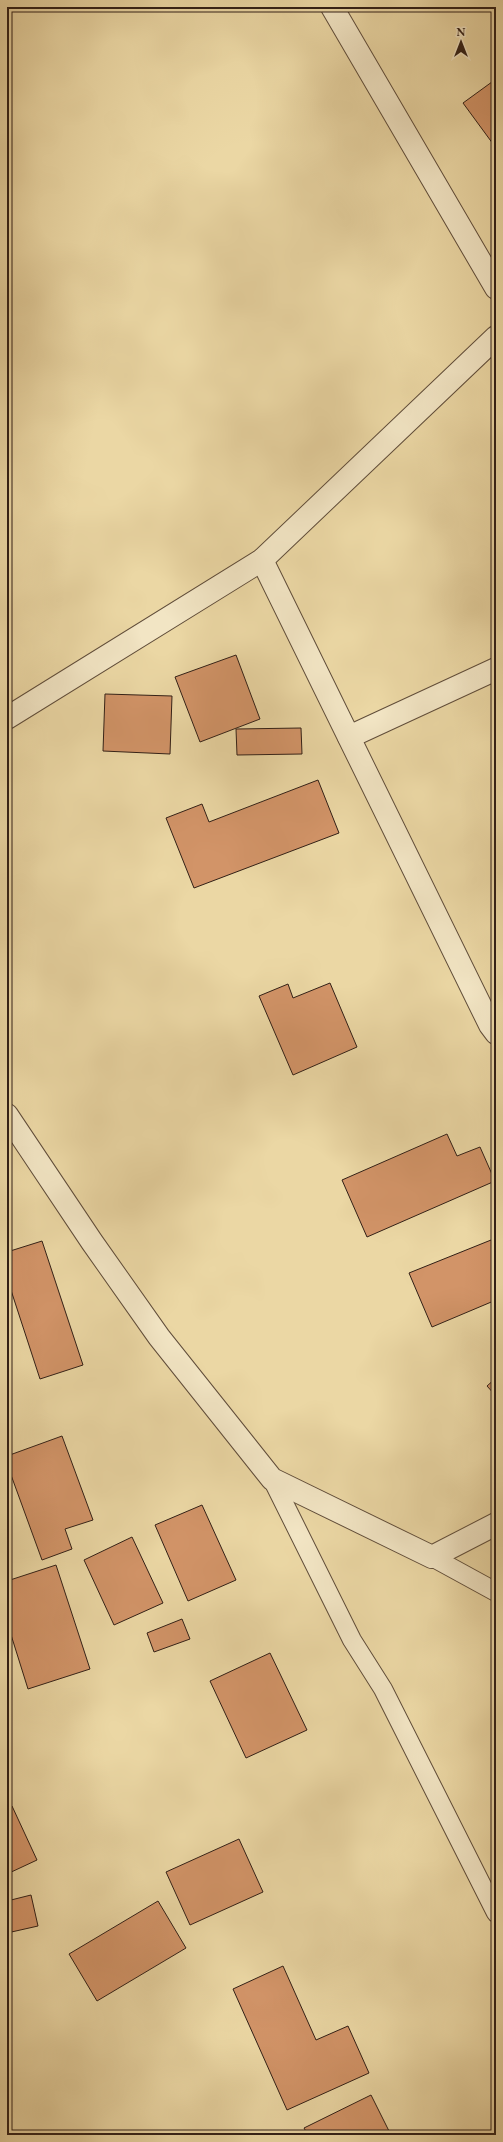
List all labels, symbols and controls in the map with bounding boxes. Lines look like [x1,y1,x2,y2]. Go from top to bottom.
north arrow [441,22,481,62]
text: N [457,25,466,39]

